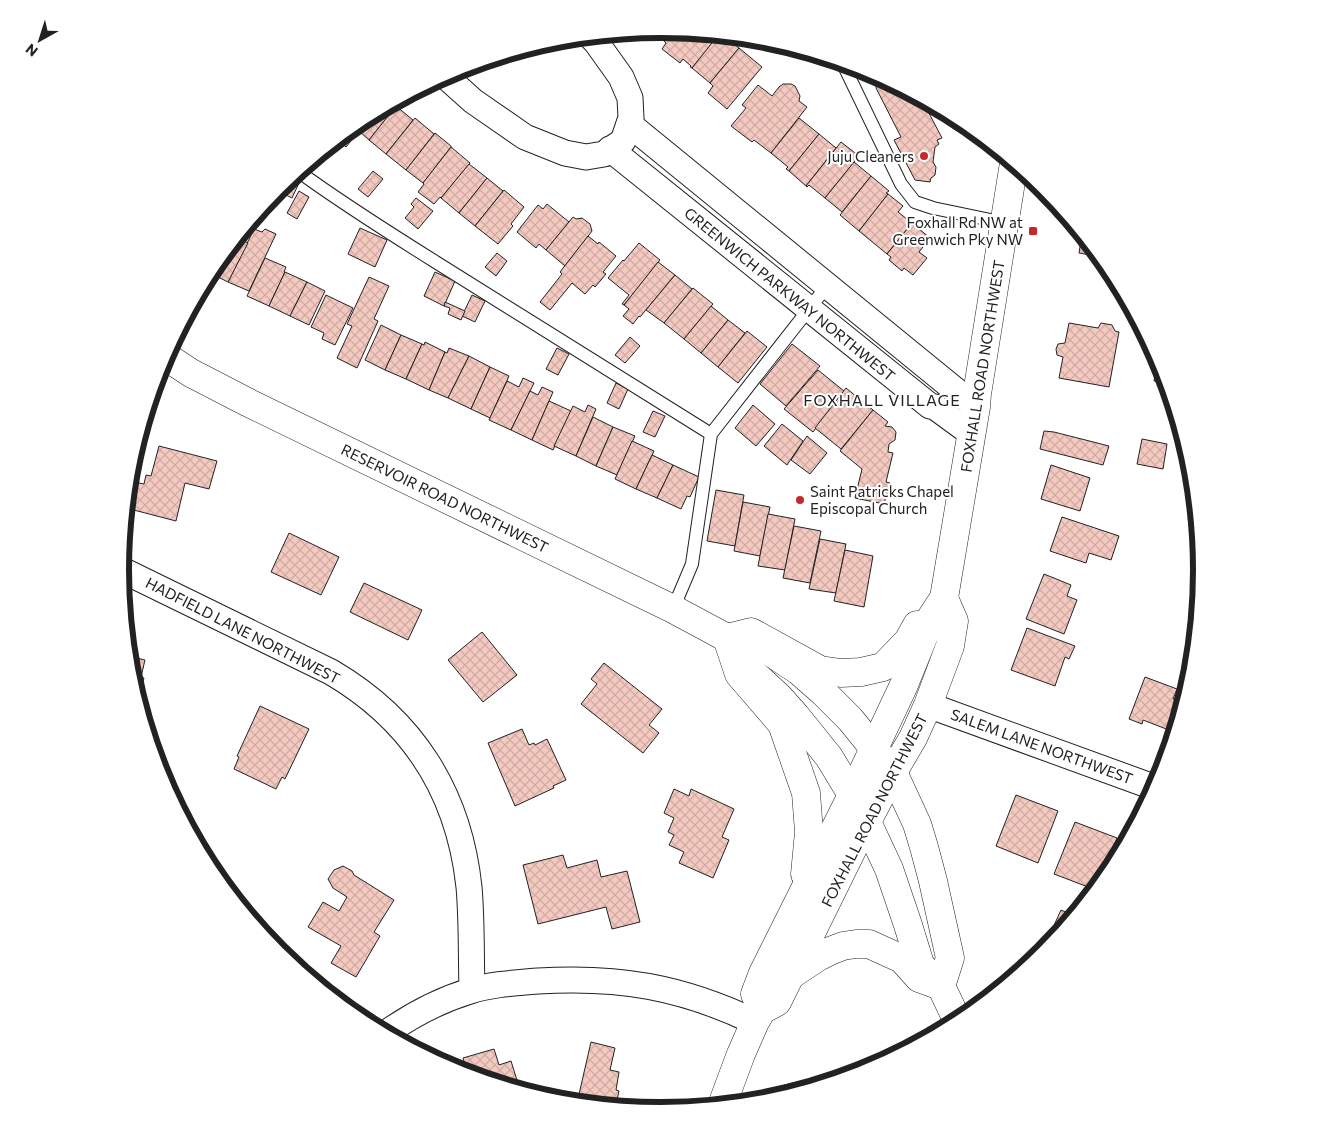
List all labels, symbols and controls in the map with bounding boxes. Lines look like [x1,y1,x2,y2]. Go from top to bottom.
north arrow [15,15,65,65]
text: N [22,41,41,60]
place label: Juju Cleaners [827,147,914,165]
marker: Juju Cleaners [918,150,930,162]
street label: GREENWICH PARKWAY NORTHWEST [681,203,899,385]
place label: Foxhall Rd NW at Greenwich Pky NW [892,213,1023,248]
marker: Foxhall Rd NW at Greenwich Pky NW [1027,225,1039,237]
street label: FOXHALL ROAD NORTHWEST [956,258,1008,473]
district label: FOXHALL VILLAGE [803,390,961,409]
street label: RESERVOIR ROAD NORTHWEST [338,440,552,556]
place label: Saint Patricks Chapel Episcopal Church [810,482,954,517]
marker: Saint Patricks Chapel Episcopal Church [794,494,806,506]
street label: HADFIELD LANE NORTHWEST [143,573,343,687]
street label: SALEM LANE NORTHWEST [948,705,1136,788]
street label: FOXHALL ROAD NORTHWEST [817,710,931,910]

